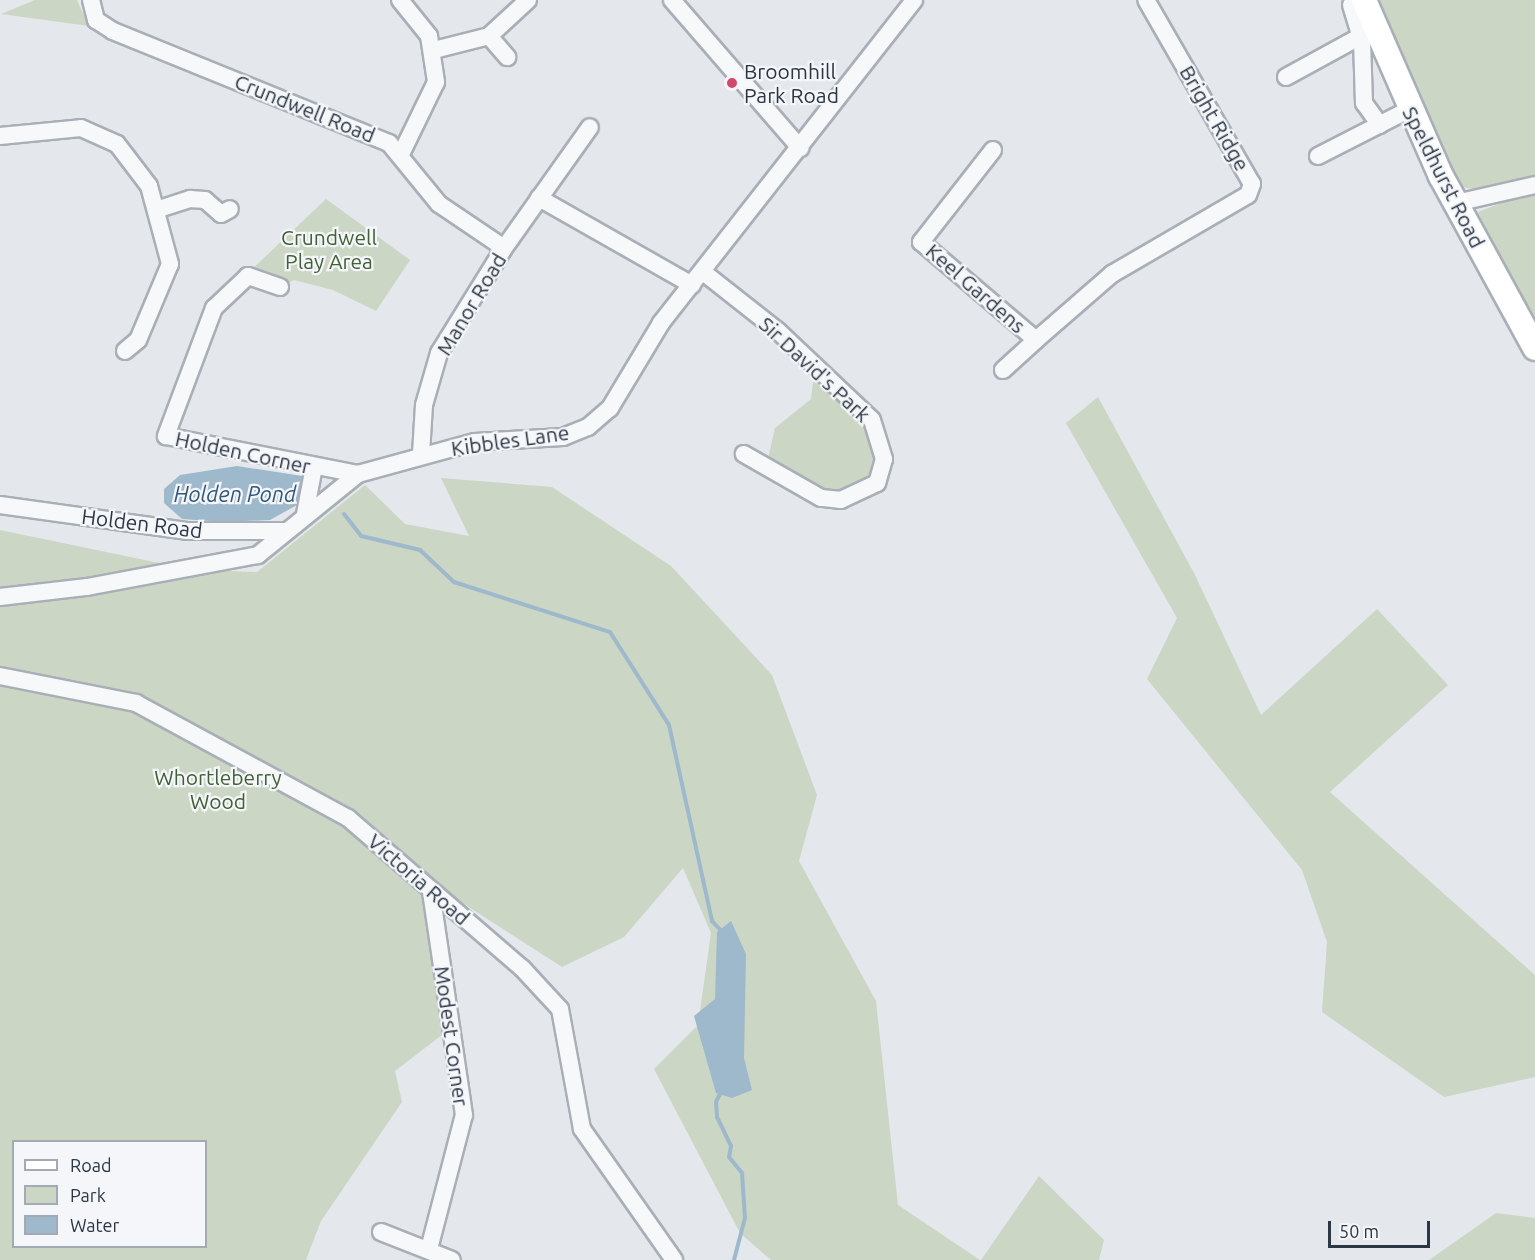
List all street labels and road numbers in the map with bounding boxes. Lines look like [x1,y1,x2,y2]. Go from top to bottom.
street label: Bright Ridge [1175,61,1255,175]
street label: Crundwell Road [231,68,379,148]
street label: Speldhurst Road [1398,102,1490,252]
street label: Keel Gardens [921,238,1031,338]
street label: Manor Road [431,248,511,360]
street label: Sir David's Park [754,311,876,427]
street label: Kibbles Lane [449,419,571,461]
street label: Holden Corner [173,425,313,479]
street label: Holden Road [80,503,204,543]
street label: Victoria Road [363,828,475,930]
street label: Modest Corner [430,964,474,1108]

